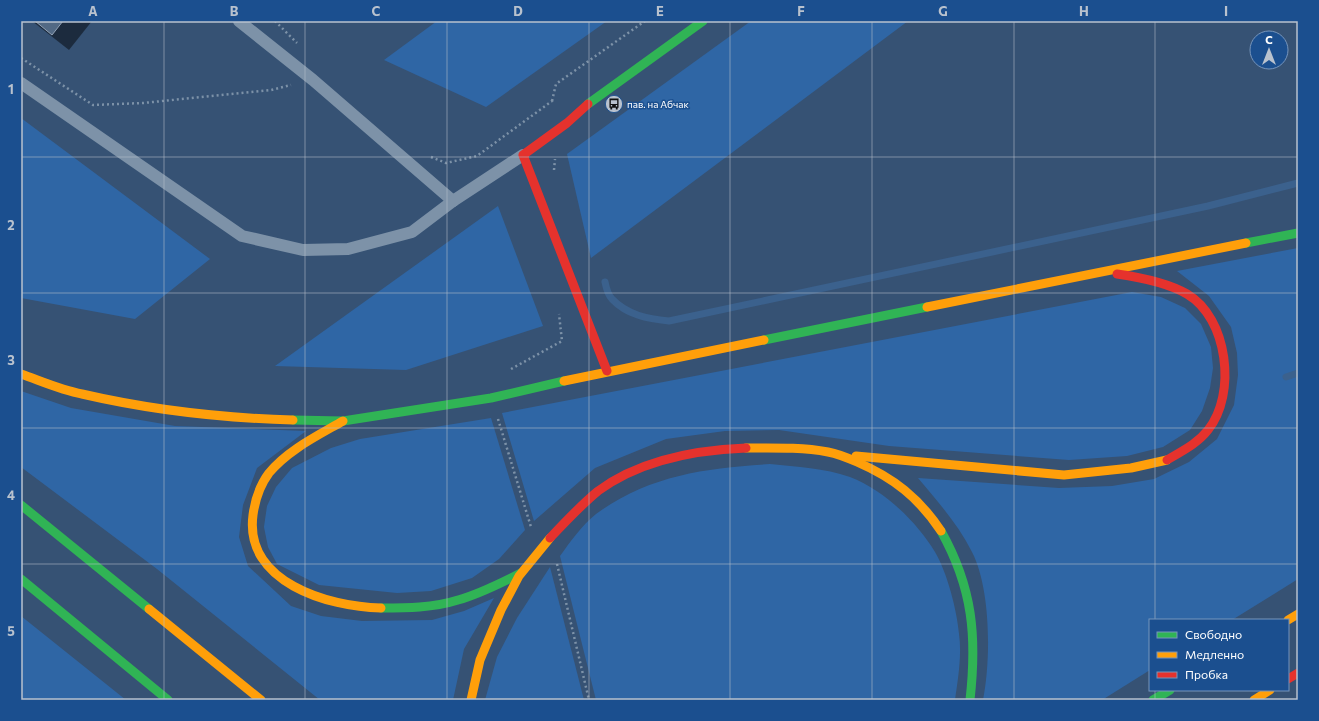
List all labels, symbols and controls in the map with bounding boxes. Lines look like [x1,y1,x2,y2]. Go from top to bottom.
text: A [88,3,98,19]
text: B [230,3,239,19]
text: C [372,3,381,19]
text: D [513,3,523,19]
text: E [656,3,664,19]
text: F [797,3,805,19]
text: G [938,3,948,19]
text: H [1079,3,1089,19]
text: I [1224,3,1228,19]
north arrow [1249,30,1289,70]
text: С [1265,33,1273,46]
text: 1 [8,81,14,97]
bus stop icon: пав. на Абчак [604,94,624,114]
place label: пав. на Абчак [627,98,689,110]
text: 2 [7,217,15,233]
text: 3 [7,352,15,368]
text: 4 [7,487,15,503]
legend [1149,619,1289,691]
text: 5 [7,623,15,639]
text: Свободно [1185,627,1242,641]
text: Медленно [1185,647,1244,661]
text: Пробка [1185,667,1228,681]

